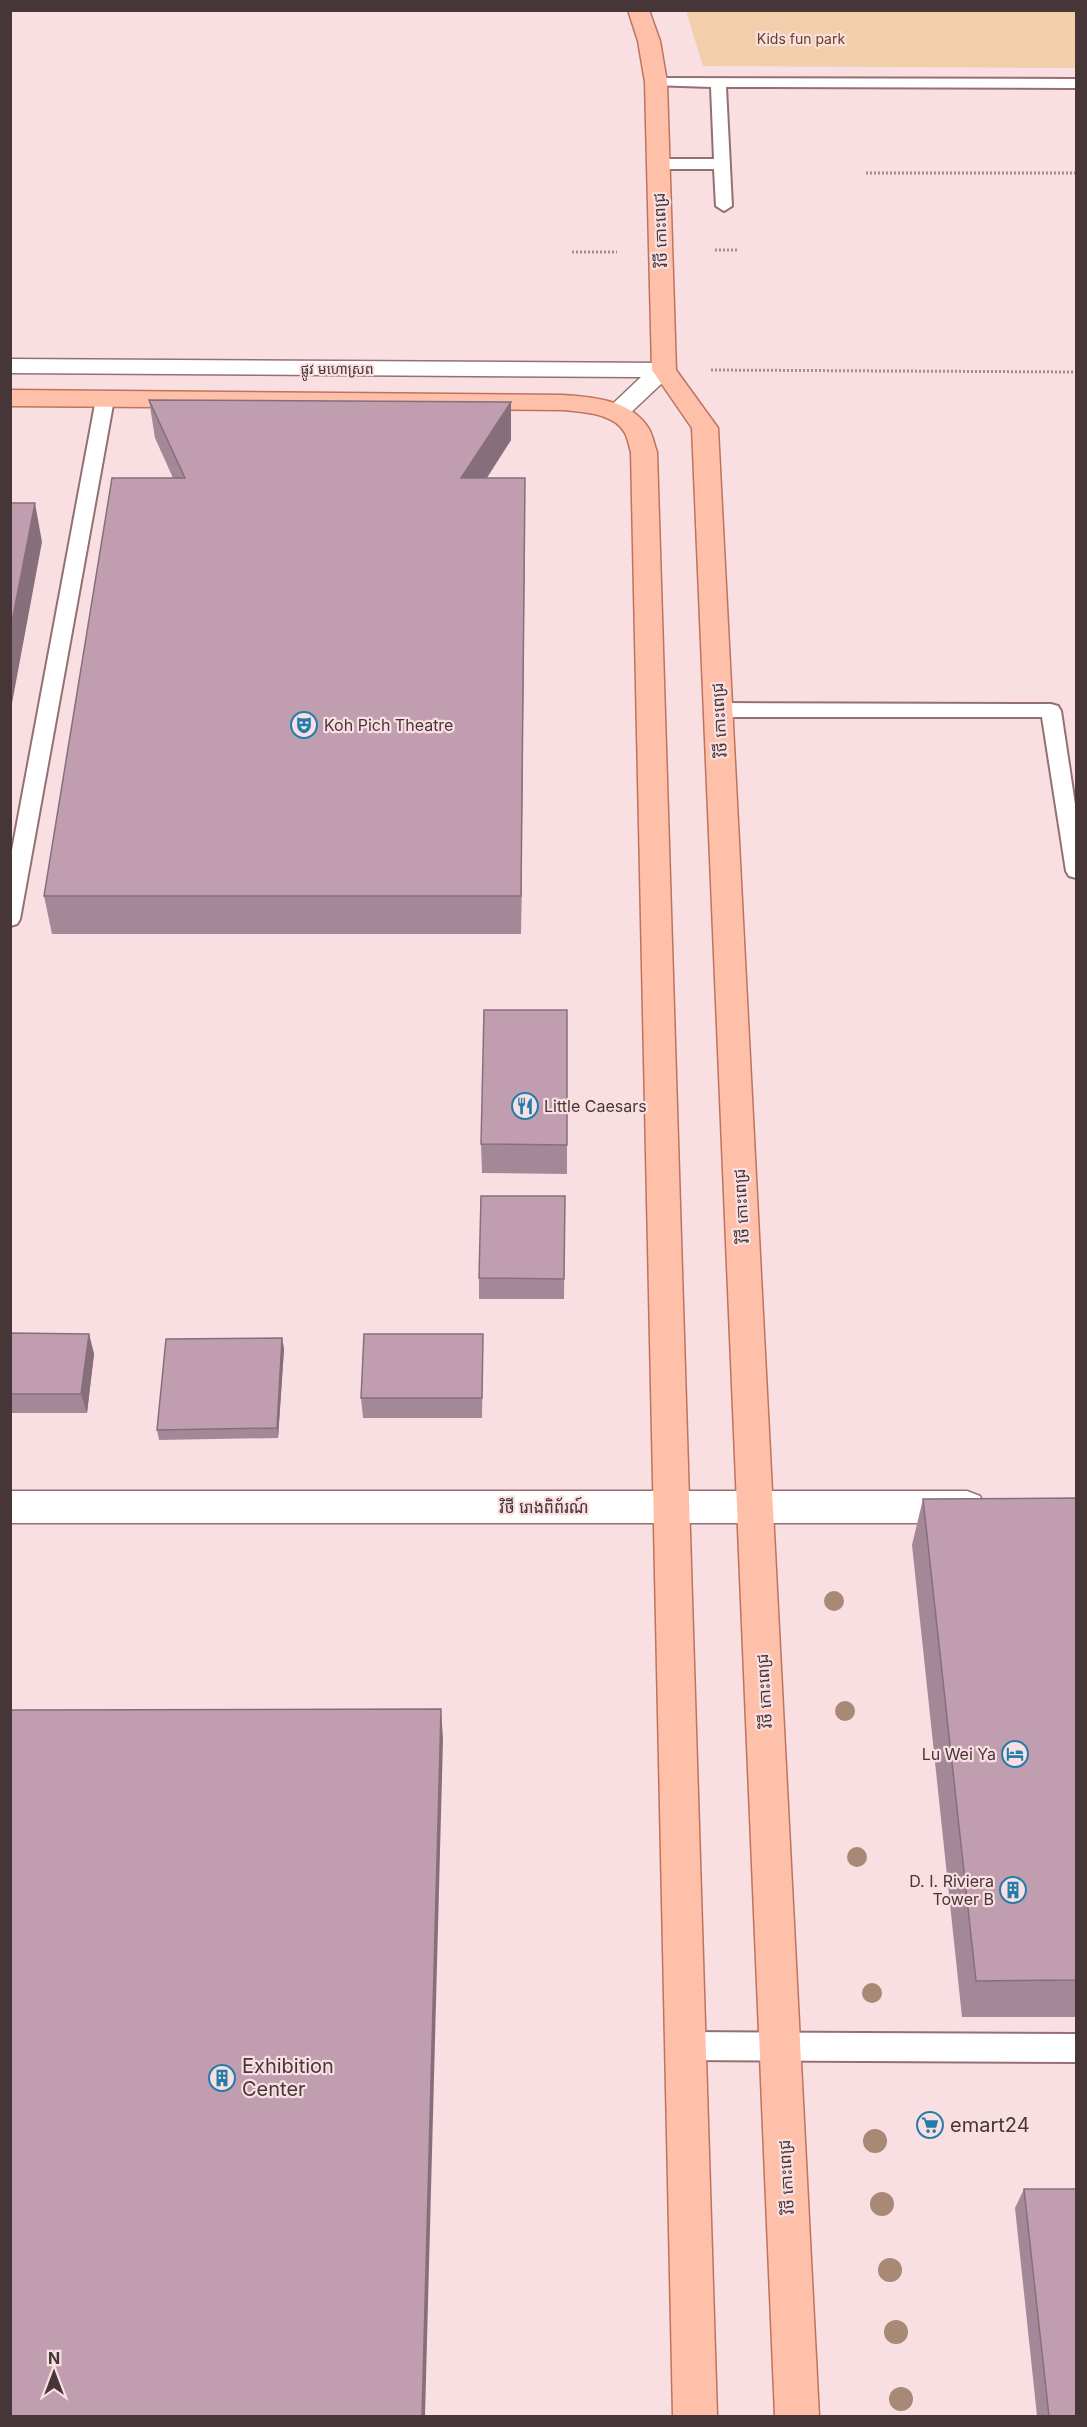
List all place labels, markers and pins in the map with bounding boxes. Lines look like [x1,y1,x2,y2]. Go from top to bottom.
theatre icon: Koh Pich Theatre [289,710,319,740]
place label: Koh Pich Theatre [324,715,453,735]
restaurant icon: Little Caesars [510,1091,540,1121]
place label: Little Caesars [544,1096,647,1116]
hotel icon: Lu Wei Ya [1000,1739,1030,1769]
place label: Lu Wei Ya [922,1744,996,1764]
place label: D. I. Riviera Tower B [909,1871,994,1909]
building icon: D. I. Riviera Tower B [998,1875,1028,1905]
place label: Exhibition Center [242,2054,334,2101]
building icon: Exhibition Center [207,2063,237,2093]
supermarket icon: emart24 [915,2110,945,2140]
place label: emart24 [950,2113,1030,2137]

